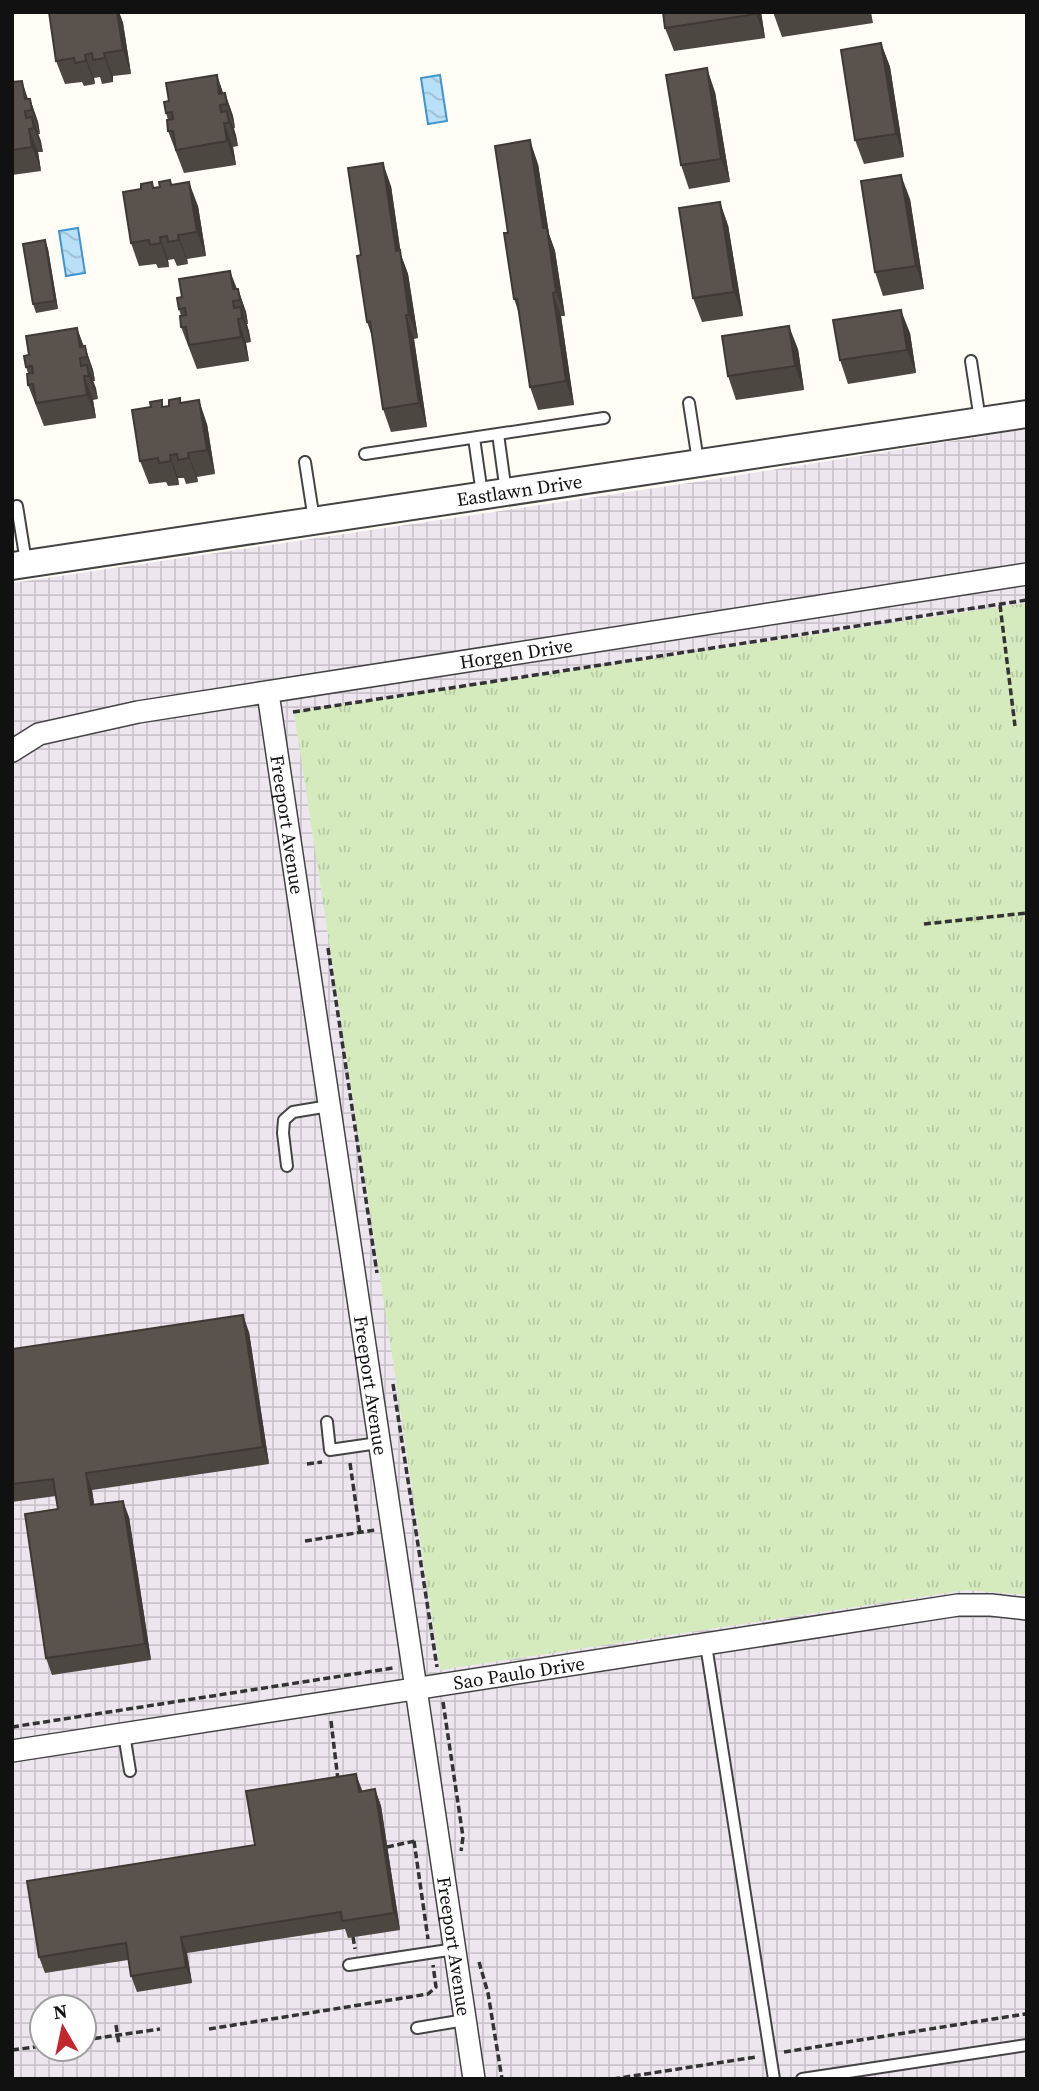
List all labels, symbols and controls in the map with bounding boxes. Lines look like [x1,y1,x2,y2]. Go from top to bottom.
street label: Eastlawn Drive [455,468,584,512]
street label: Horgen Drive [458,632,575,675]
street label: Freeport Avenue [264,753,311,896]
street label: Freeport Avenue [348,1314,394,1457]
street label: Sao Paulo Drive [451,1650,587,1696]
street label: Freeport Avenue [431,1875,477,2018]
north arrow [28,1993,98,2063]
text: N [51,1997,69,2025]

